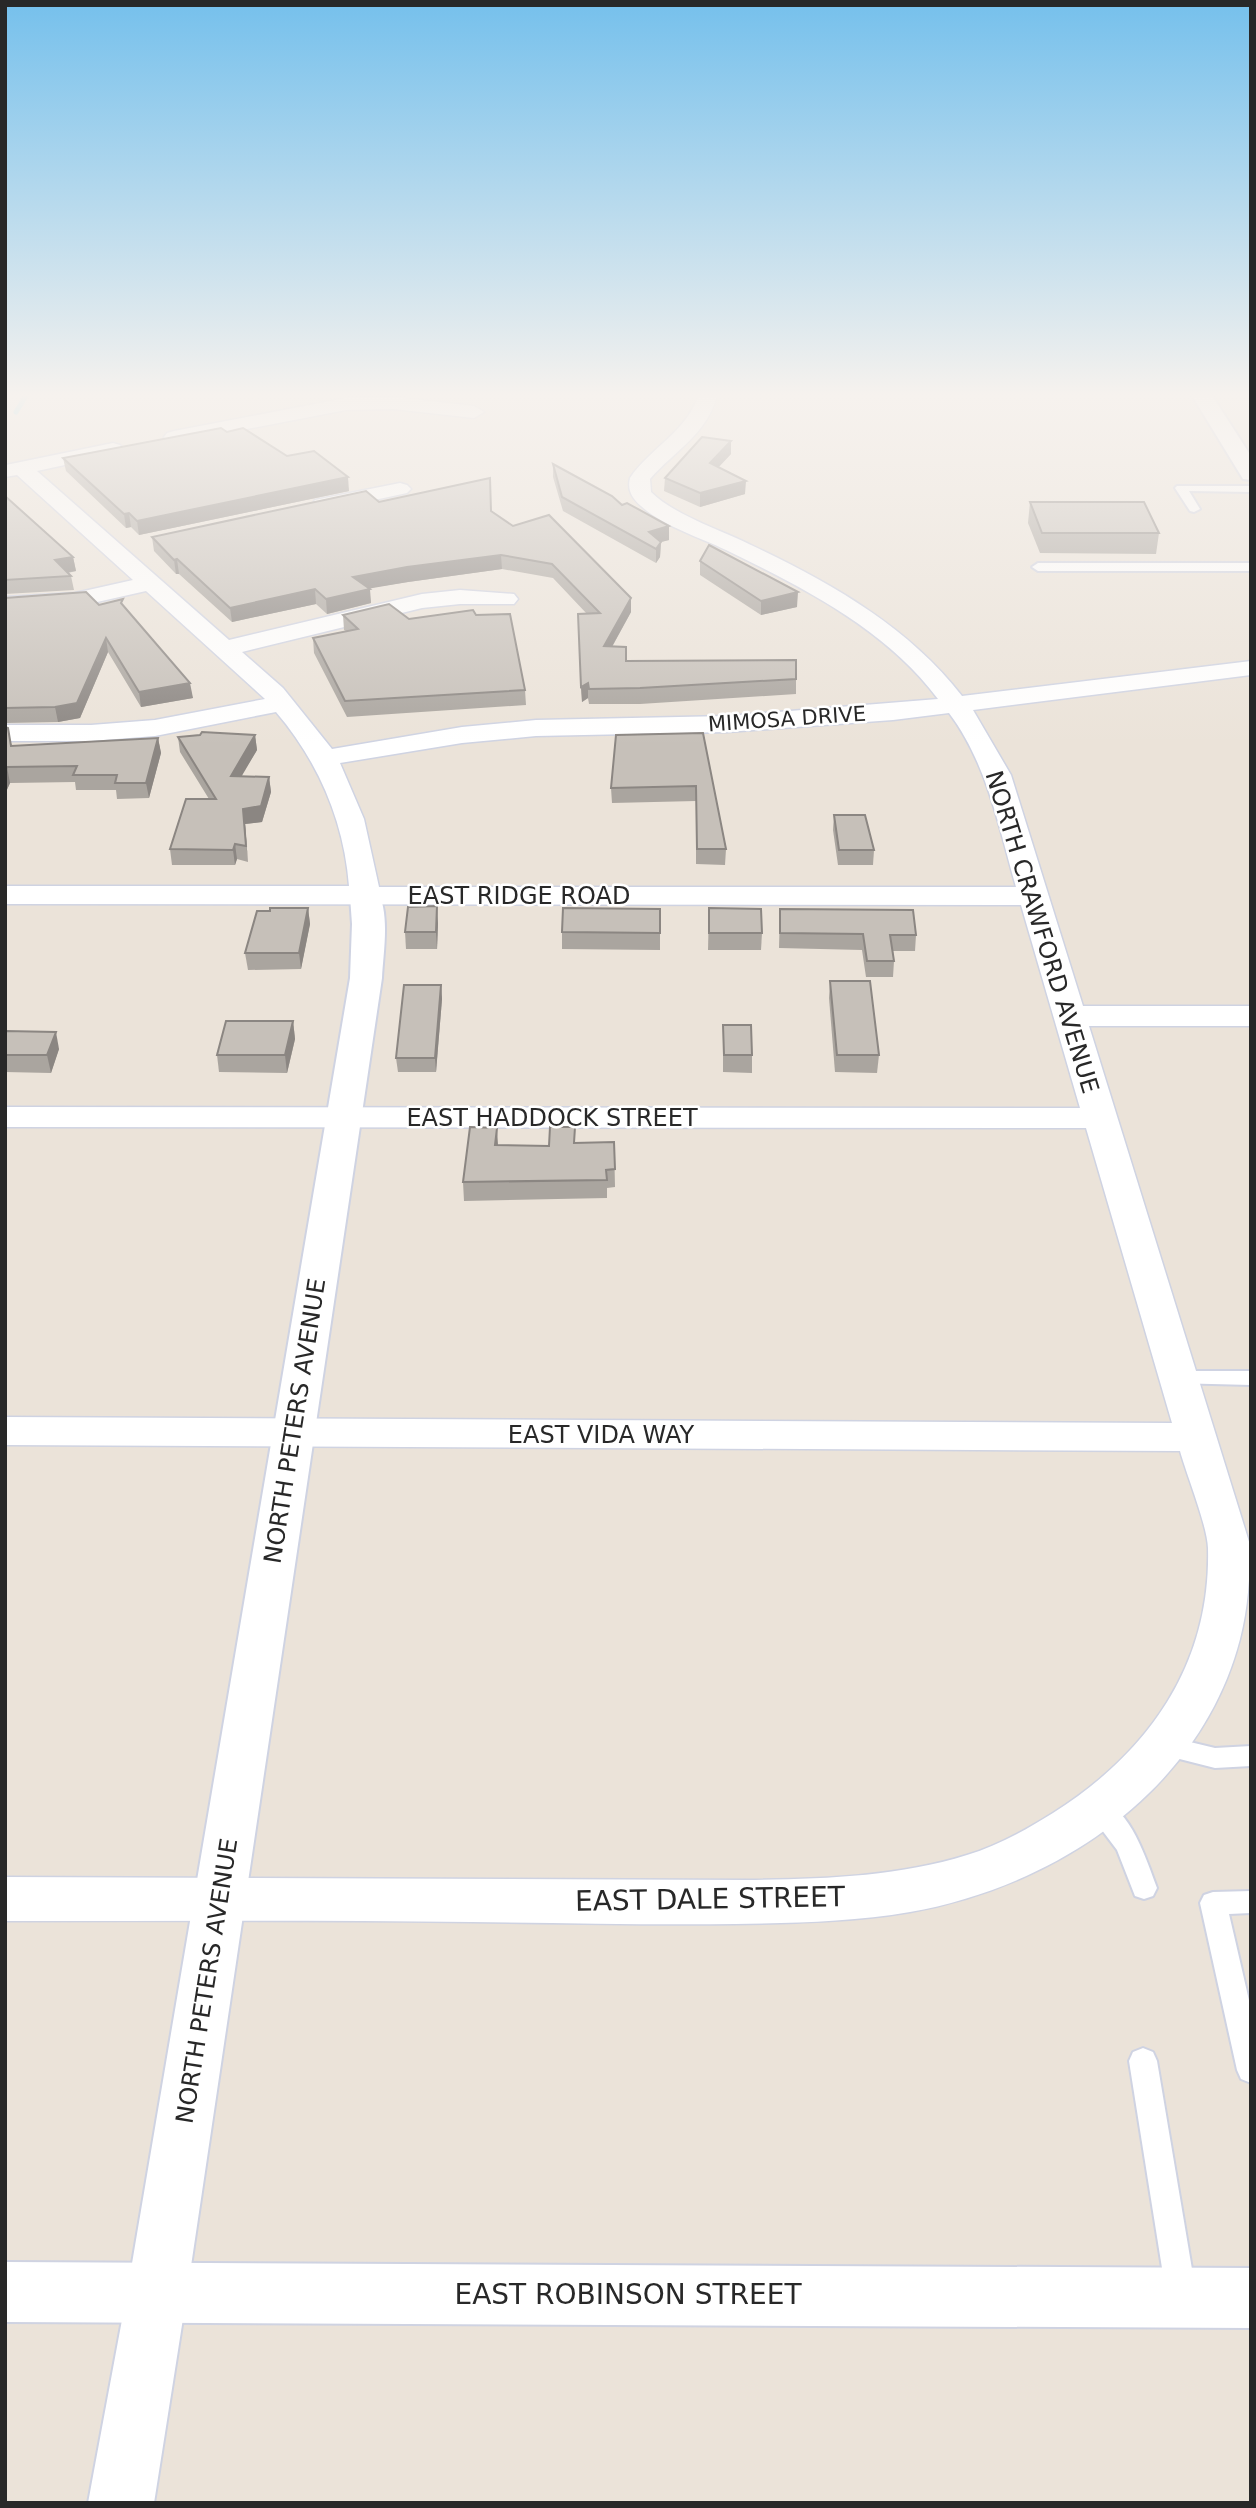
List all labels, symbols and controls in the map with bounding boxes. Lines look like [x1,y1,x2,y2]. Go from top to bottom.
street label: MIMOSA DRIVE [707,702,867,736]
street label: NORTH CRAWFORD AVENUE [979,767,1105,1097]
street label: EAST RIDGE ROAD [408,882,630,910]
street label: EAST HADDOCK STREET [406,1104,698,1132]
street label: NORTH PETERS AVENUE [259,1276,331,1566]
street label: EAST VIDA WAY [508,1421,695,1449]
street label: NORTH PETERS AVENUE [171,1836,243,2126]
street label: EAST DALE STREET [575,1880,846,1918]
street label: EAST ROBINSON STREET [454,2278,802,2311]

